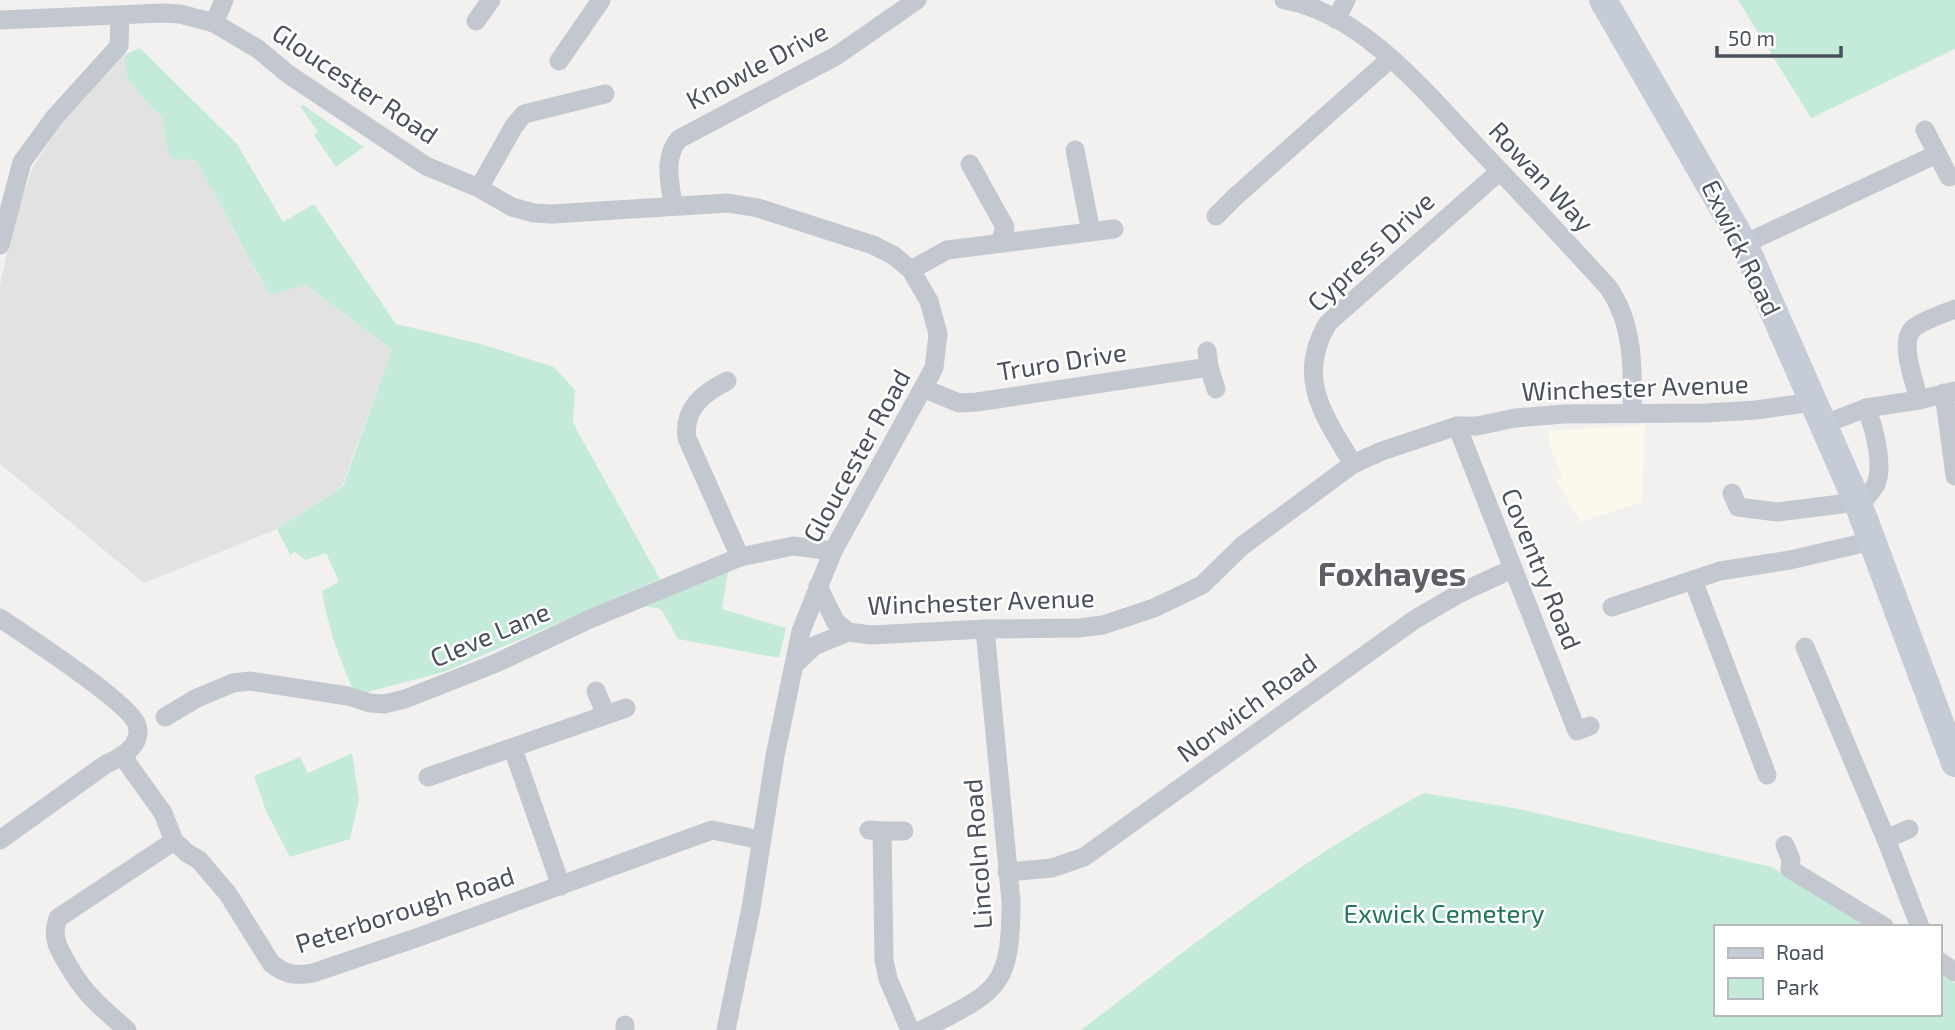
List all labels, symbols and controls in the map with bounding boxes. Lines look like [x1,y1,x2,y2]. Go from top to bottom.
street label: Knowle Drive [680,14,832,115]
scale bar [1717,14,1841,58]
street label: Gloucester Road [267,16,444,149]
text: 50 m [1728,25,1775,50]
street label: Rowan Way [1483,115,1601,238]
street label: Exwick Road [1696,174,1789,320]
street label: Cypress Drive [1300,185,1440,317]
street label: Truro Drive [995,335,1129,386]
street label: Gloucester Road [795,363,916,547]
street label: Winchester Avenue [1521,367,1749,406]
street label: Coventry Road [1496,483,1589,654]
district label: Foxhayes [1318,553,1466,593]
street label: Winchester Avenue [867,581,1095,620]
street label: Cleve Lane [425,595,554,673]
street label: Norwich Road [1170,646,1322,768]
street label: Lincoln Road [956,778,997,930]
street label: Peterborough Road [291,859,518,959]
park label: Exwick Cemetery [1343,897,1545,928]
legend [1714,925,1941,1016]
text: Road [1776,939,1824,964]
text: Park [1776,974,1819,999]

